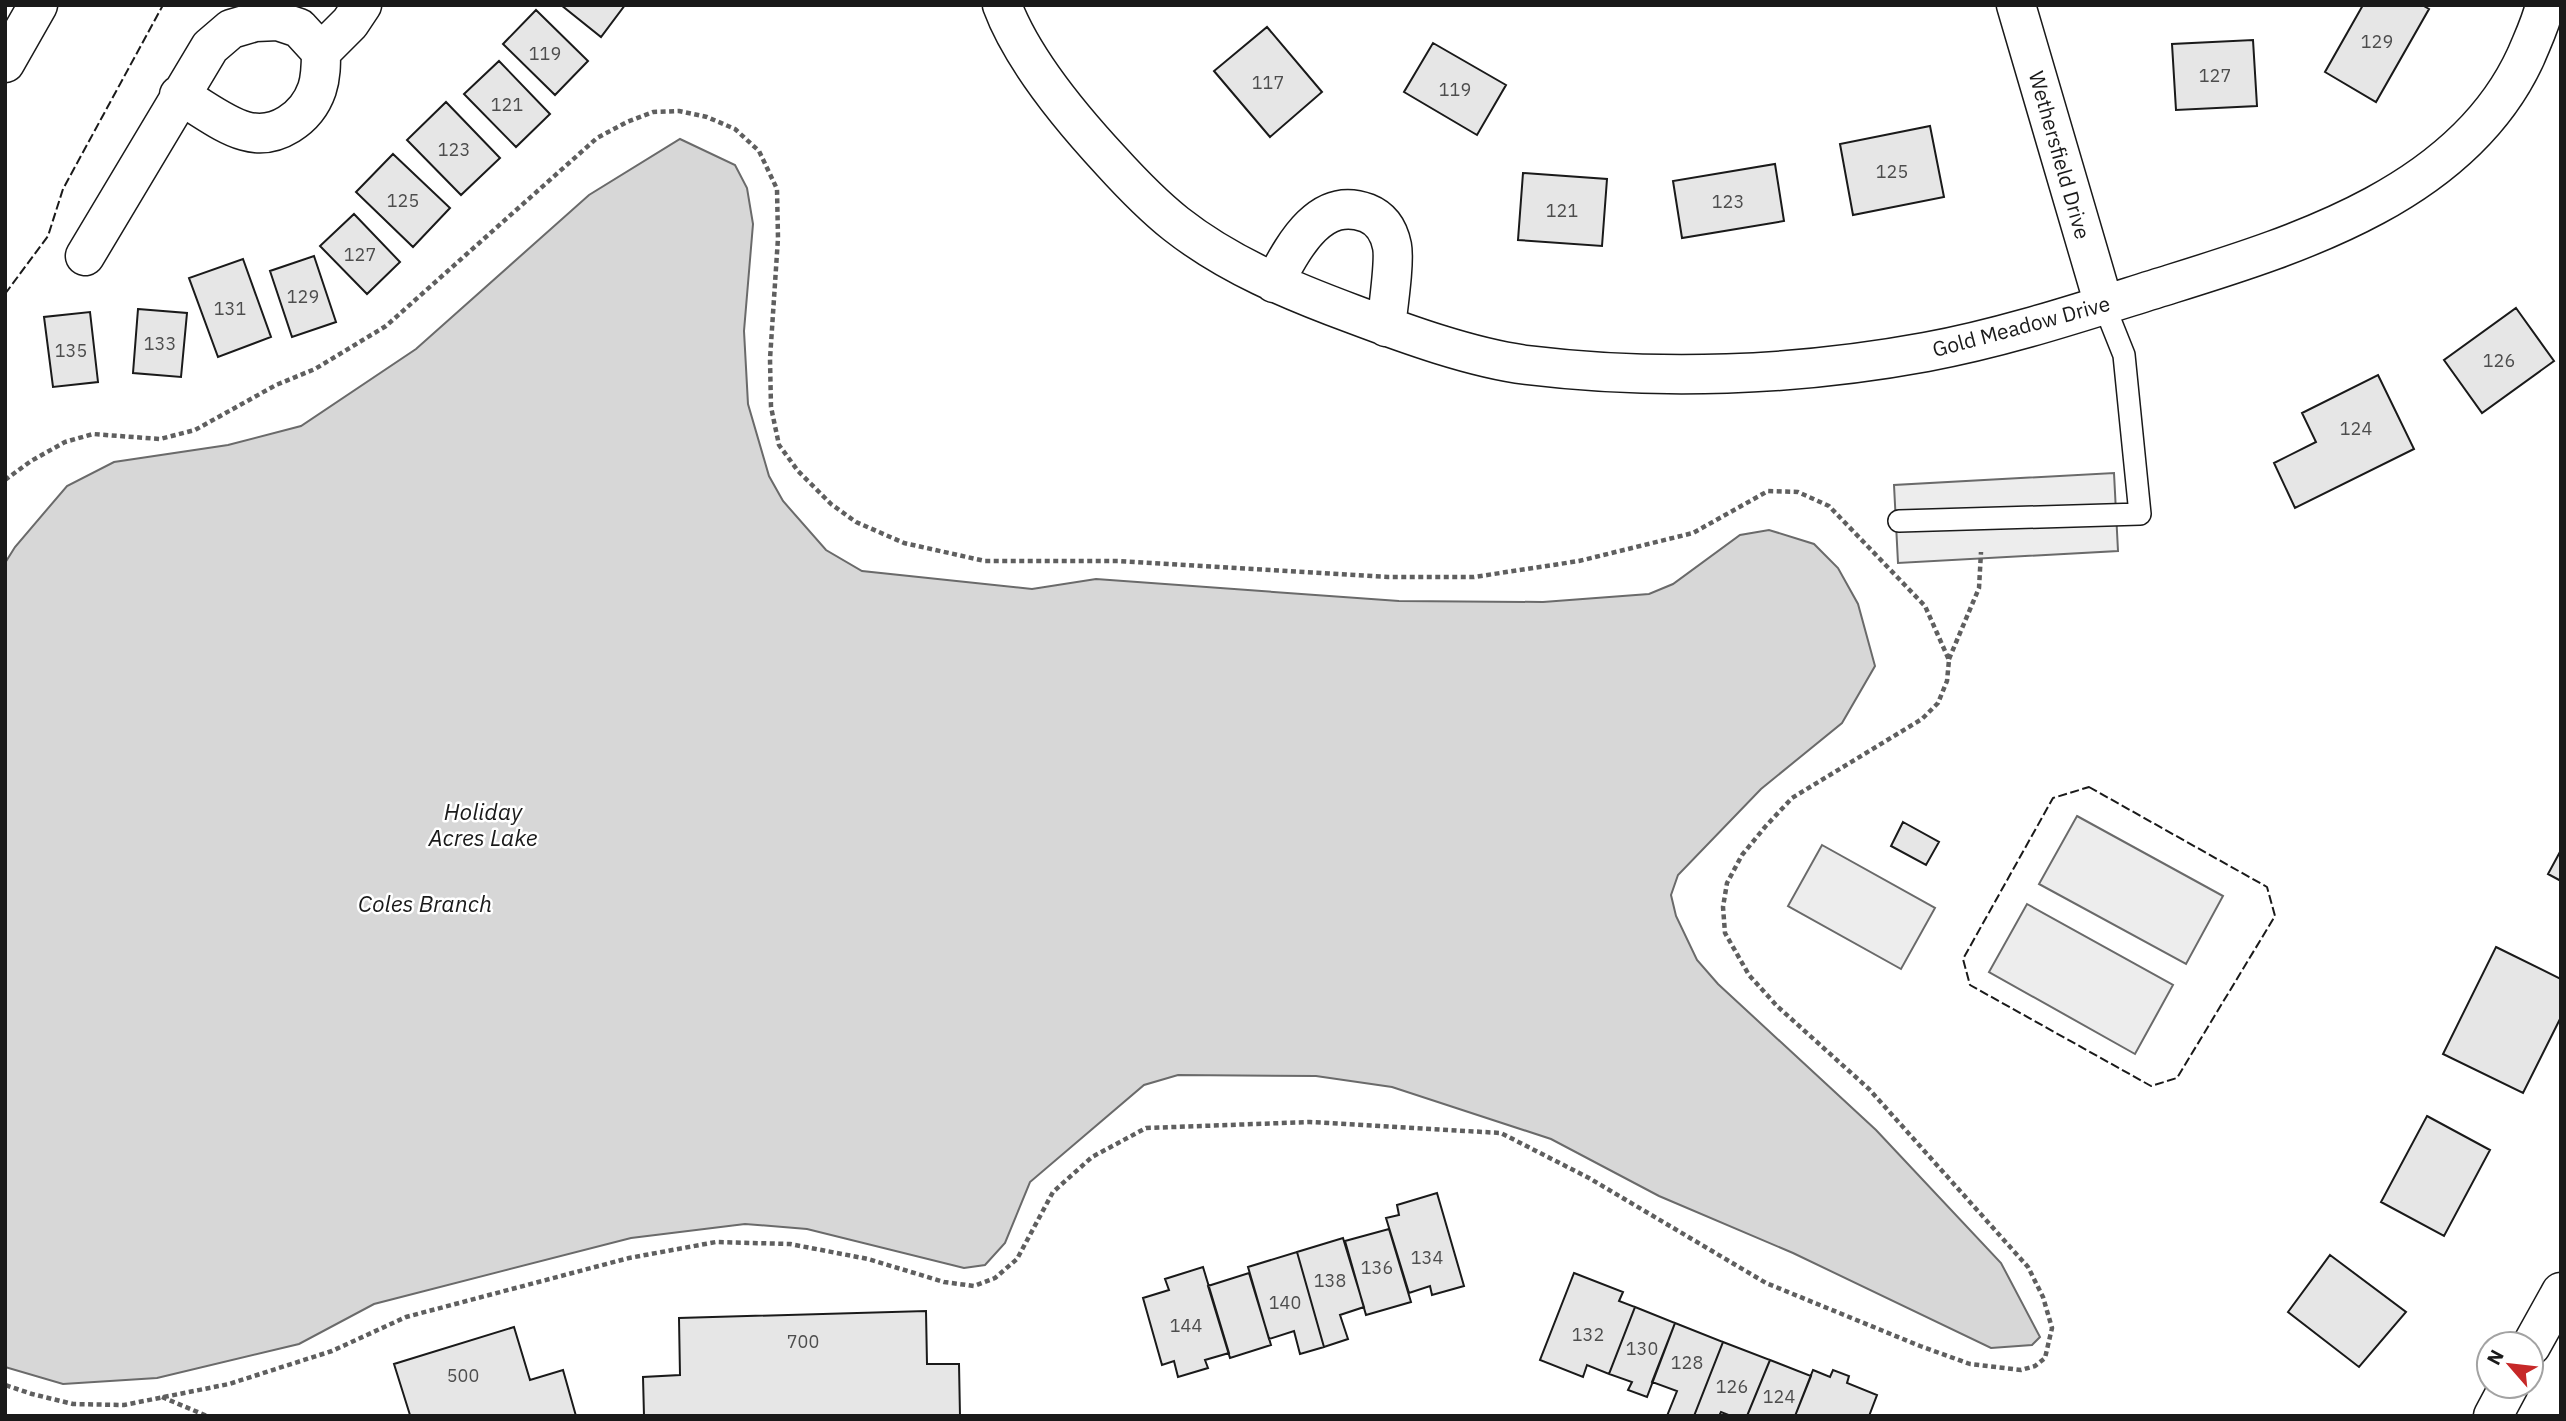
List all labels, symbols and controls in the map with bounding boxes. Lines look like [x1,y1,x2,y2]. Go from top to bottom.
house number: 129 [2361,30,2393,53]
house number: 119 [529,42,561,65]
house number: 127 [2199,64,2231,87]
street label: Wethersfield Drive [2023,68,2097,242]
house number: 117 [1252,71,1284,94]
house number: 119 [1439,78,1471,101]
house number: 121 [491,93,523,116]
house number: 123 [438,138,470,161]
house number: 125 [1876,160,1908,183]
house number: 125 [387,189,419,212]
house number: 123 [1712,190,1744,213]
house number: 121 [1546,199,1578,222]
house number: 127 [344,243,376,266]
house number: 129 [287,285,319,308]
street label: Gold Meadow Drive [1929,289,2113,363]
house number: 131 [214,297,246,320]
house number: 133 [144,332,176,355]
house number: 135 [55,339,87,362]
house number: 126 [2483,349,2515,372]
house number: 124 [2340,417,2372,440]
water label: Holiday Acres Lake [428,796,538,852]
water label: Coles Branch [358,888,492,918]
house number: 134 [1411,1246,1443,1269]
house number: 136 [1361,1256,1393,1279]
house number: 138 [1314,1269,1346,1292]
house number: 140 [1269,1291,1301,1314]
house number: 144 [1170,1314,1202,1337]
house number: 132 [1572,1323,1604,1346]
house number: 700 [787,1330,819,1353]
north arrow [2475,1330,2545,1400]
house number: 130 [1626,1337,1658,1360]
text: N [2481,1345,2509,1369]
house number: 128 [1671,1351,1703,1374]
house number: 500 [447,1364,479,1387]
house number: 126 [1716,1375,1748,1398]
house number: 124 [1763,1385,1795,1408]

